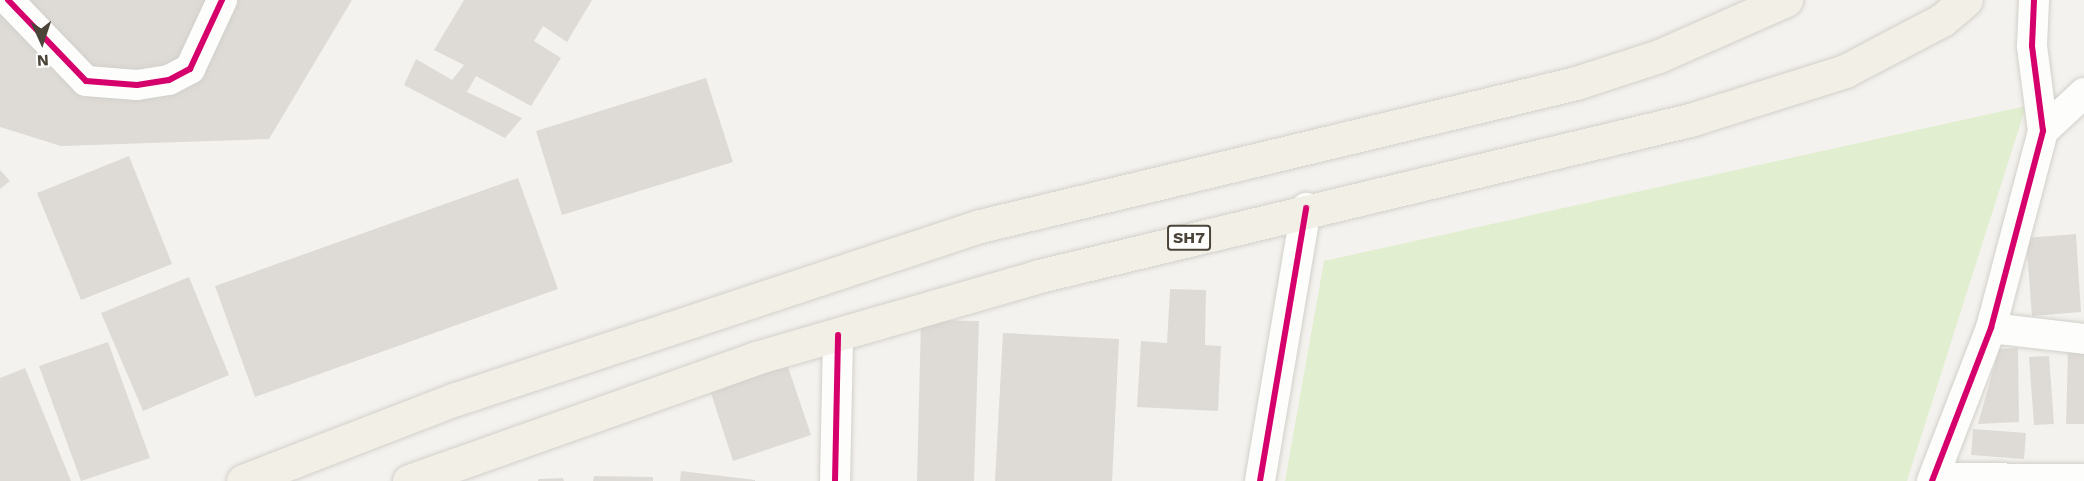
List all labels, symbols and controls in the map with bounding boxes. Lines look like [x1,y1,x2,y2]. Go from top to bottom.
north arrow [12,12,72,72]
text: N [37,51,49,70]
road number: SH7 [1166,225,1212,251]

